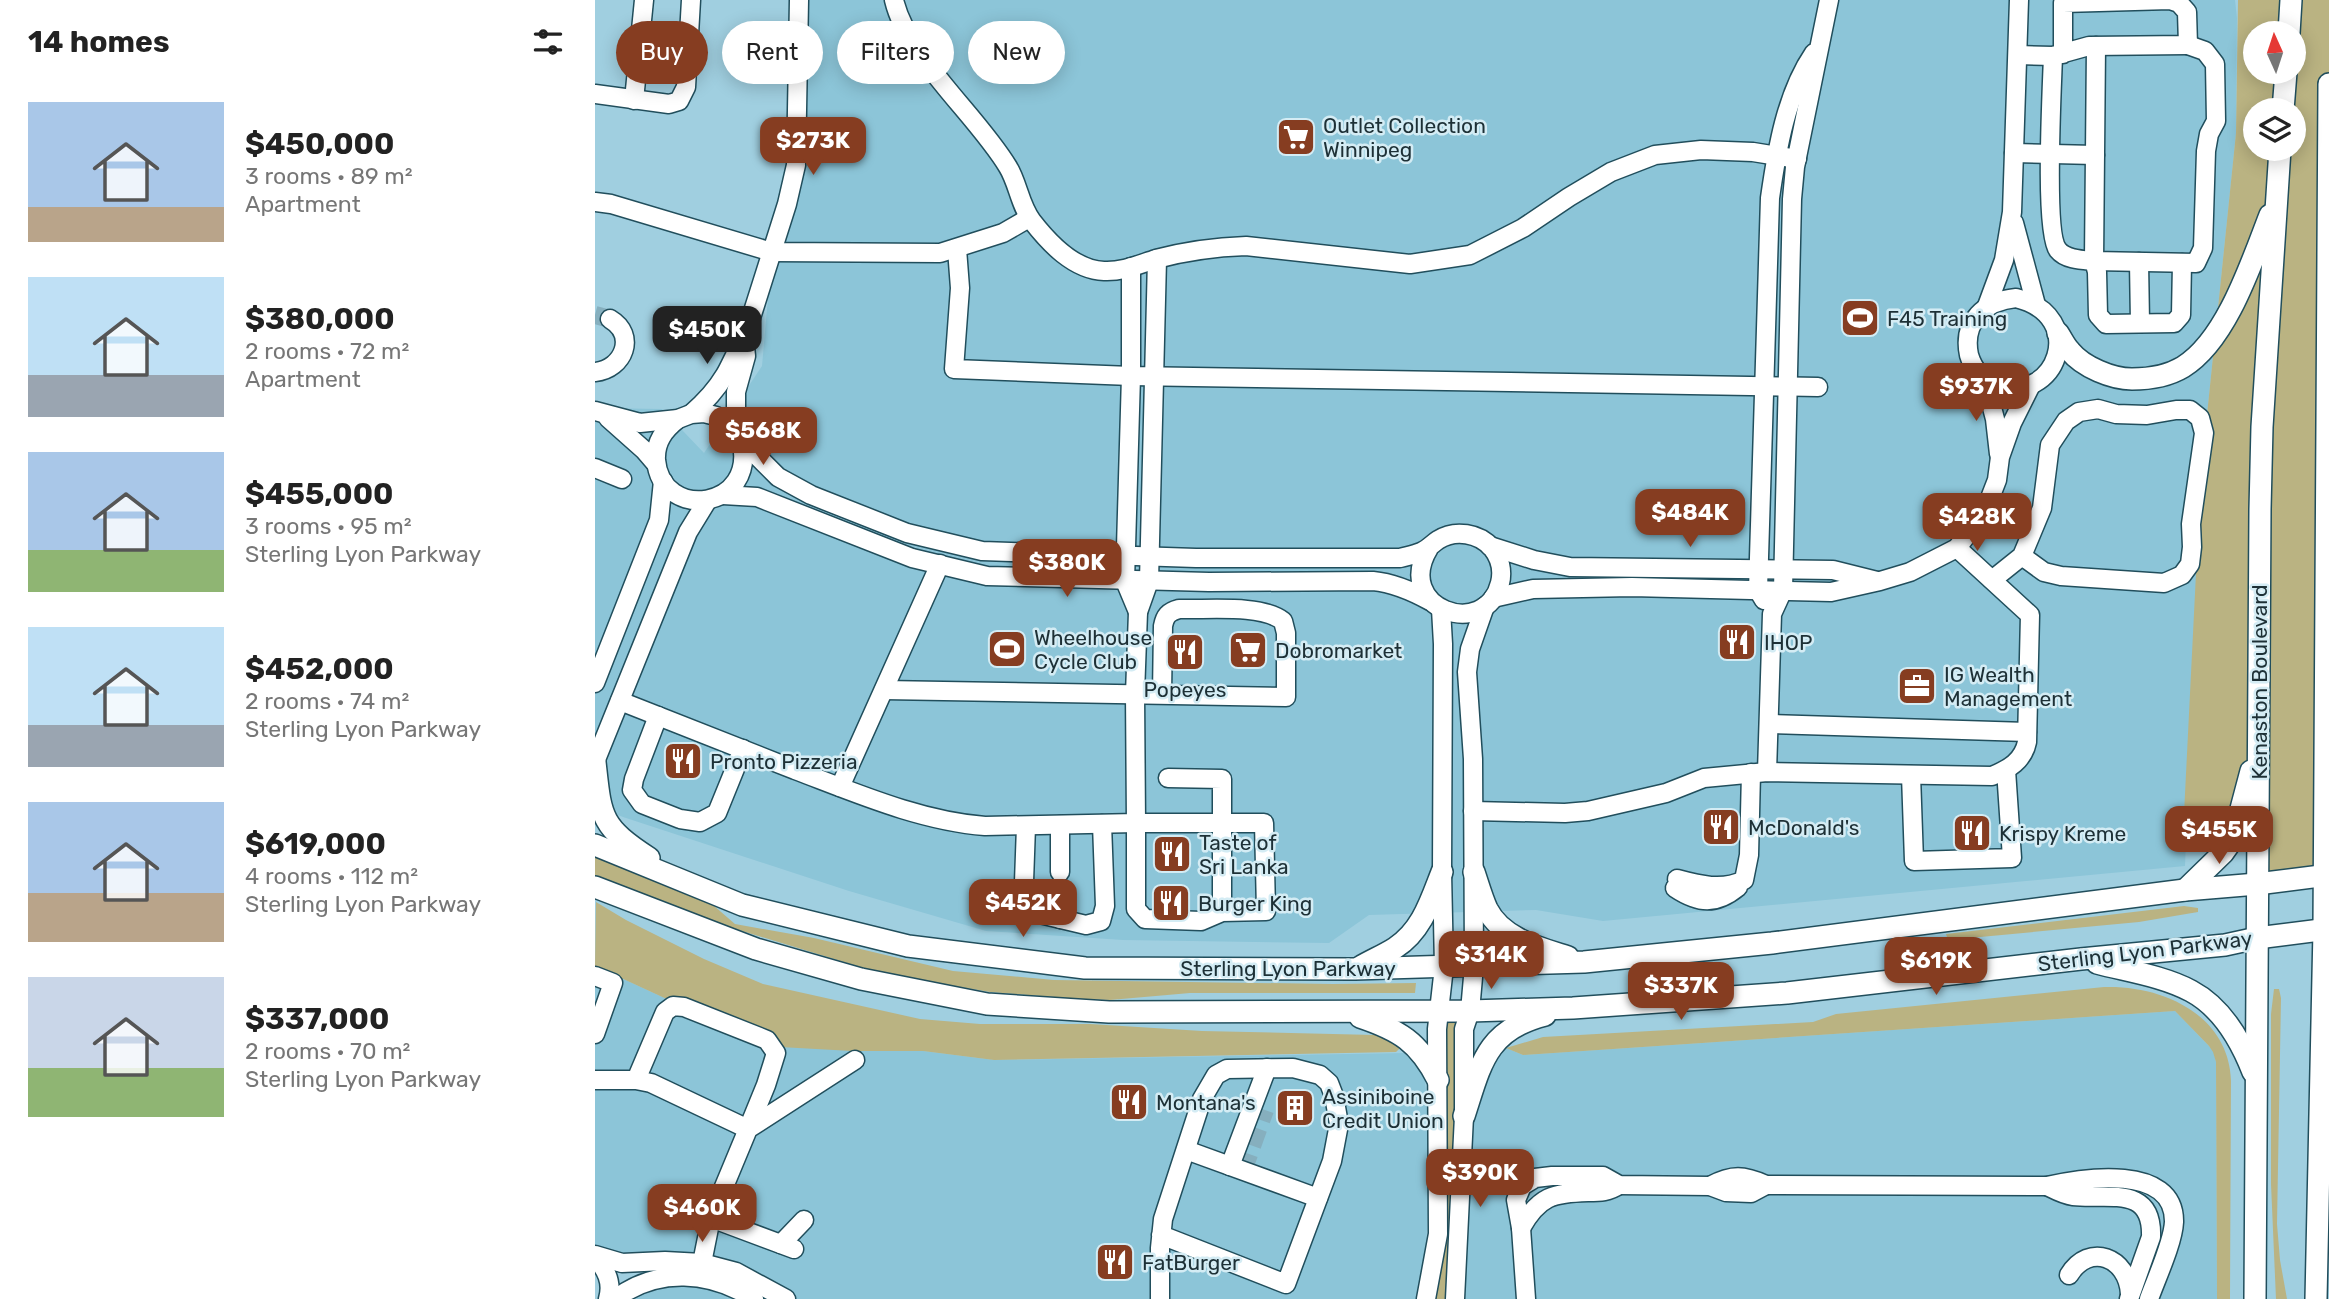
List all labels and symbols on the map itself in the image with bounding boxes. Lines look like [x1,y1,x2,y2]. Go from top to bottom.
north arrow [2243,21,2307,84]
place label: Outlet Collection Winnipeg [1323,113,1486,162]
supermarket icon: Outlet Collection Winnipeg [1275,116,1317,158]
pin: $273K [764,118,862,177]
sports icon: F45 Training [1839,297,1881,339]
pin: $450K [658,306,756,366]
place label: F45 Training [1887,306,2007,331]
pin: $937K [1927,364,2025,423]
pin: $568K [714,407,812,467]
pin: $484K [1641,490,1739,549]
pin: $428K [1928,494,2026,553]
pin: $380K [1018,540,1116,599]
street label: Kenaston Boulevard [2247,584,2272,780]
restaurant icon: IHOP [1716,621,1758,663]
place label: Wheelhouse Cycle Club [1034,625,1152,674]
sports icon: Wheelhouse Cycle Club [986,628,1028,670]
supermarket icon: Dobromarket [1227,629,1269,671]
place label: IHOP [1764,630,1812,655]
restaurant icon: Popeyes [1164,631,1206,673]
place label: Dobromarket [1275,638,1402,663]
place label: IG Wealth Management [1944,662,2072,711]
office icon: IG Wealth Management [1896,665,1938,707]
place label: Popeyes [1144,677,1226,702]
restaurant icon: Pronto Pizzeria [662,740,704,782]
place label: Pronto Pizzeria [710,749,858,774]
restaurant icon: McDonald's [1700,806,1742,848]
pin: $455K [2170,806,2268,866]
restaurant icon: Krispy Kreme [1951,812,1993,854]
place label: McDonald's [1748,815,1860,840]
place label: Krispy Kreme [1999,821,2126,846]
place label: Taste of Sri Lanka [1199,830,1289,879]
restaurant icon: Taste of Sri Lanka [1151,833,1193,875]
pin: $452K [974,880,1072,939]
restaurant icon: Burger King [1150,882,1192,924]
place label: Burger King [1198,891,1312,916]
street label: Sterling Lyon Parkway [2036,925,2254,977]
pin: $314K [1442,932,1540,991]
pin: $619K [1887,937,1985,997]
street label: Sterling Lyon Parkway [1180,956,1396,981]
pin: $337K [1632,962,1730,1022]
restaurant icon: Montana's [1108,1081,1150,1123]
place label: Assiniboine Credit Union [1322,1084,1444,1133]
building icon: Assiniboine Credit Union [1274,1087,1316,1129]
place label: Montana's [1156,1090,1256,1115]
pin: $390K [1431,1150,1529,1209]
pin: $460K [653,1184,751,1244]
restaurant icon: FatBurger [1094,1241,1136,1283]
place label: FatBurger [1142,1250,1240,1275]

